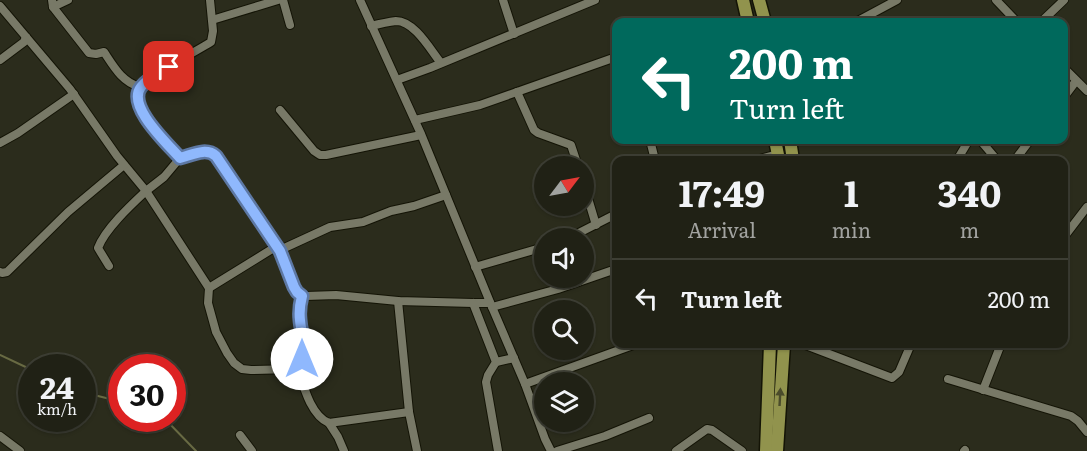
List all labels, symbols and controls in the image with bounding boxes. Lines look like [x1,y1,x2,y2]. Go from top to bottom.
text: 200 m [729,30,854,92]
pin [143,41,194,92]
icon: left [630,42,708,120]
icon: arrive [152,50,185,83]
text: Turn left [729,87,844,127]
north arrow [534,156,594,216]
map controls [534,156,594,432]
text: 17:49 [679,165,765,218]
text: 1 [844,165,859,218]
text: 340 [938,165,1001,218]
text: Arrival [688,214,756,244]
text: min [832,214,871,244]
text: m [960,214,979,244]
button: sound [534,228,594,288]
icon: left [630,282,663,315]
text: Turn left [681,282,782,315]
text: 200 m [988,282,1050,315]
button: search [534,300,594,360]
position arrow [270,327,334,391]
speed limit sign: 30 [108,354,186,432]
text: 24 [40,364,74,408]
button: layers [534,372,594,432]
one-way arrow [776,388,785,407]
text: km/h [37,397,77,420]

